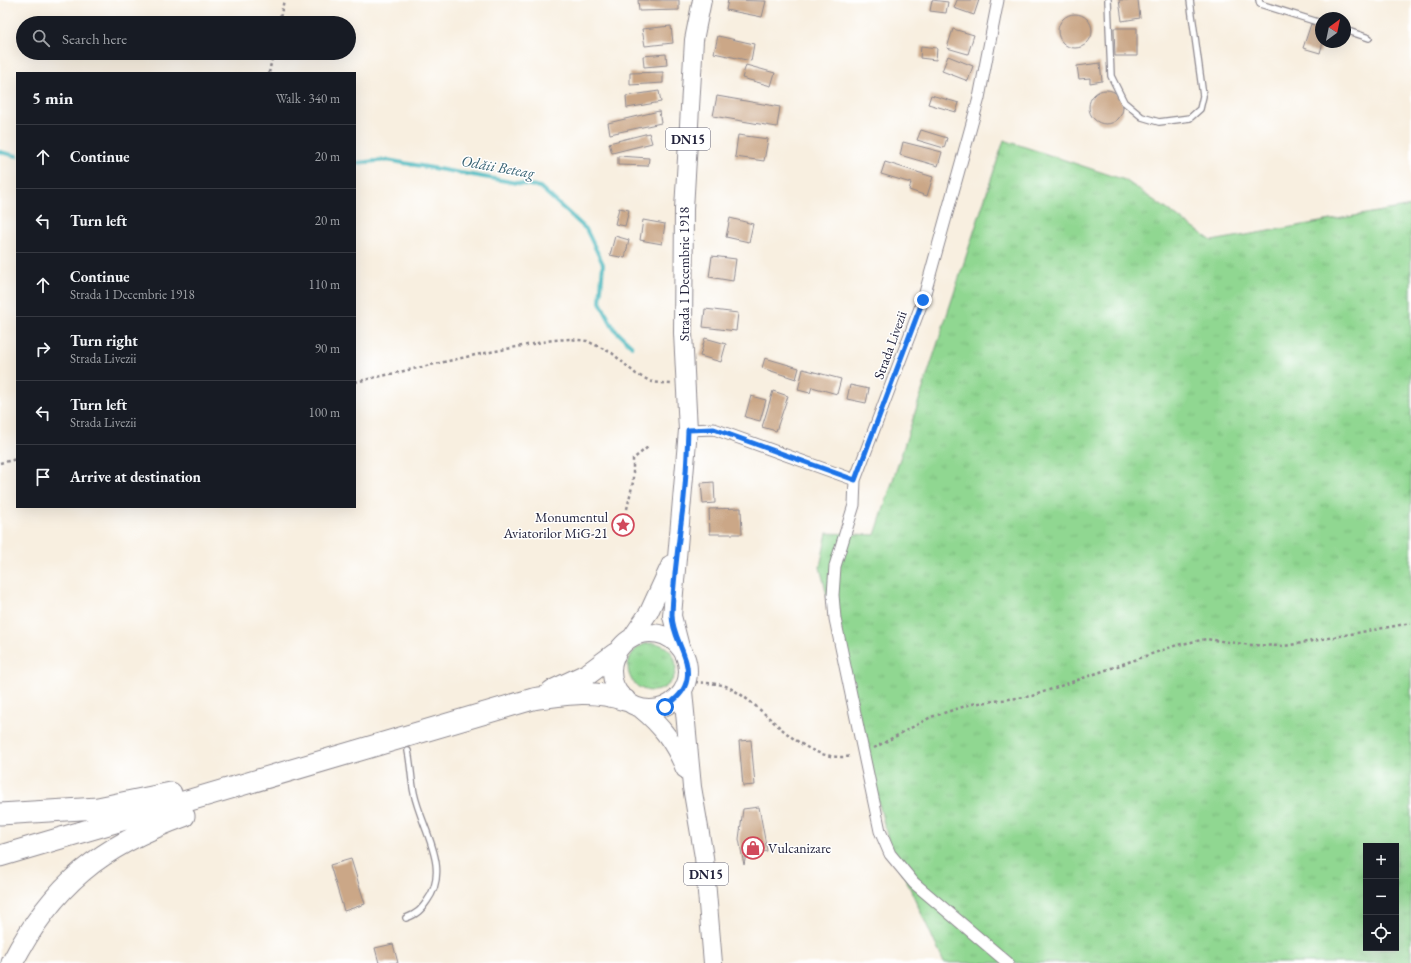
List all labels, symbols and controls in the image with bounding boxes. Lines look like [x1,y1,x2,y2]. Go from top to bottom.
north arrow [1315,12,1351,48]
search box [16,16,356,60]
icon: search [30,27,52,49]
text: Search here [62,29,127,48]
text: 5 min [32,87,73,109]
text: Walk · 340 m [276,90,340,107]
road number: DN15 [666,128,710,150]
icon: ahead [32,146,54,168]
text: Continue [70,147,130,166]
text: 20 m [315,148,340,165]
water label: Odăii Beteag [460,151,537,182]
street label: Strada 1 Decembrie 1918 [675,207,693,341]
icon: left [32,210,54,232]
text: Turn left [70,211,127,230]
text: 20 m [315,212,340,229]
text: Continue [70,267,130,286]
icon: ahead [32,274,54,296]
text: 110 m [309,276,340,293]
text: Strada 1 Decembrie 1918 [70,286,195,303]
route end [914,291,932,309]
street label: Strada Livezii [869,308,911,382]
text: Turn right [70,331,138,350]
icon: right [32,338,54,360]
text: 90 m [315,340,340,357]
text: Strada Livezii [70,350,137,367]
text: Turn left [70,395,127,414]
icon: left [32,402,54,424]
text: 100 m [309,404,340,421]
text: Strada Livezii [70,414,137,431]
icon: arrive [32,466,54,488]
text: Arrive at destination [70,467,201,486]
place label: Monumentul Aviatorilor MiG-21 [502,508,609,542]
place icon: Monumentul Aviatorilor MiG-21 [610,512,636,538]
route start [656,698,674,716]
shop icon: Vulcanizare [740,835,766,861]
place label: Vulcanizare [768,839,832,857]
map controls [1363,843,1399,951]
button: + [1363,843,1399,879]
road number: DN15 [684,863,728,885]
button: − [1363,879,1399,915]
button: locate [1363,915,1399,951]

